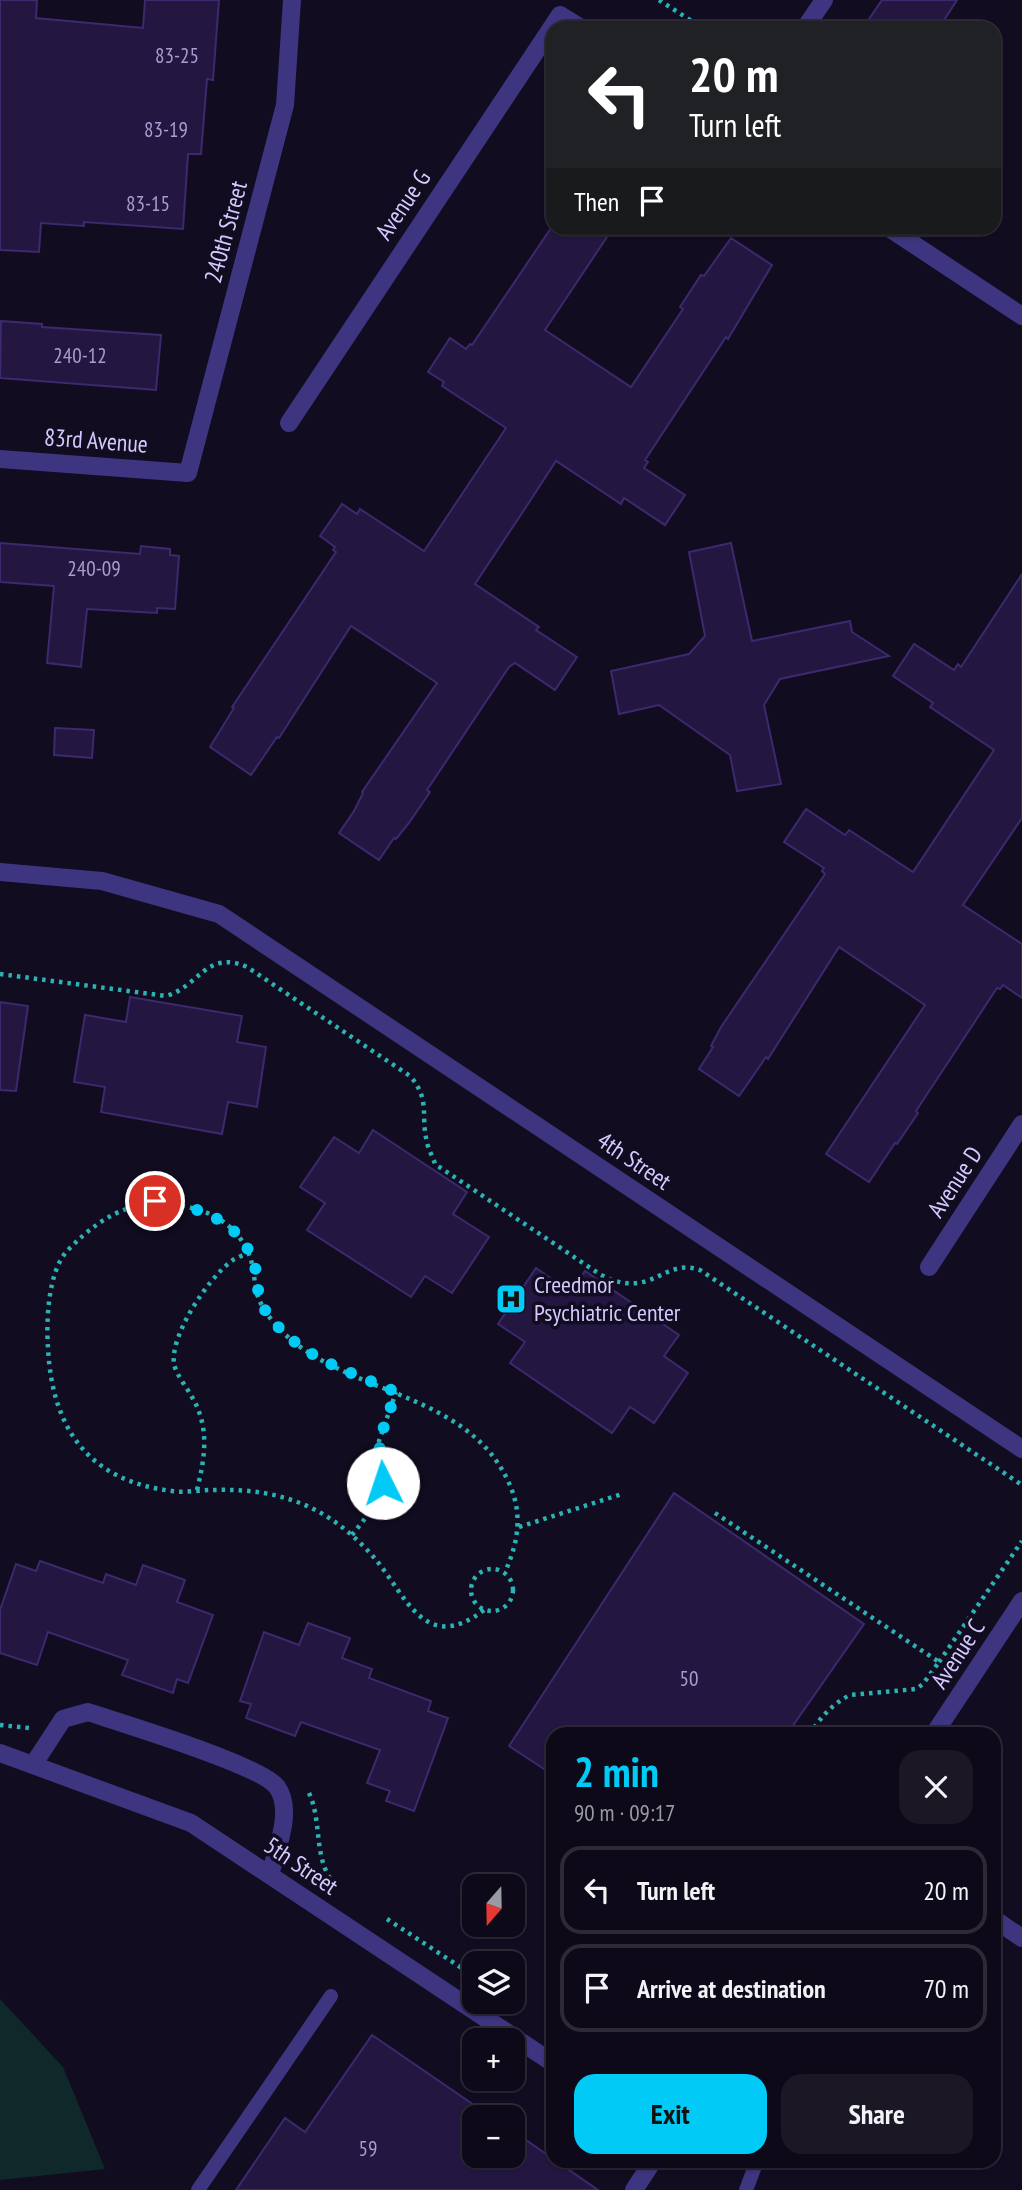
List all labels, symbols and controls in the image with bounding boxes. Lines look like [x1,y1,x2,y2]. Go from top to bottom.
house number: 83-25 [155,42,199,69]
text: 20 m [689,42,778,106]
icon: left [574,49,665,140]
text: Turn left [689,104,781,146]
house number: 83-19 [144,116,188,143]
street label: Avenue G [368,164,437,246]
street label: 240th Street [197,177,254,286]
icon: arrive [633,182,671,220]
text: Then [574,185,619,218]
house number: 83-15 [126,190,170,217]
house number: 240-12 [53,342,107,369]
street label: 83rd Avenue [43,421,149,460]
house number: 240-09 [67,555,121,582]
street label: 4th Street [591,1125,678,1197]
street label: Avenue D [920,1140,989,1223]
pin [125,1171,185,1231]
icon: arrive [136,1182,174,1220]
place label: Creedmor Psychiatric Center [534,1269,681,1328]
hospital icon: Creedmor Psychiatric Center [494,1282,528,1316]
position arrow [346,1446,420,1520]
street label: Avenue C [924,1613,991,1694]
house number: 50 [680,1665,698,1692]
text: 2 min [574,1744,659,1799]
button: close [899,1750,973,1824]
text: 90 m · 09:17 [574,1798,675,1827]
street label: 5th Street [258,1830,345,1902]
icon: left [578,1871,616,1909]
north arrow [462,1874,525,1937]
map controls [462,1874,525,2168]
text: Turn left [637,1874,715,1907]
text: 20 m [923,1874,969,1907]
button: layers [462,1951,525,2014]
icon: arrive [578,1969,616,2007]
text: Arrive at destination [637,1972,826,2005]
text: 70 m [923,1972,969,2005]
button: + [462,2028,525,2091]
button: Exit [574,2074,767,2154]
button: Share [781,2074,973,2154]
button: − [462,2105,525,2168]
house number: 59 [359,2135,377,2162]

